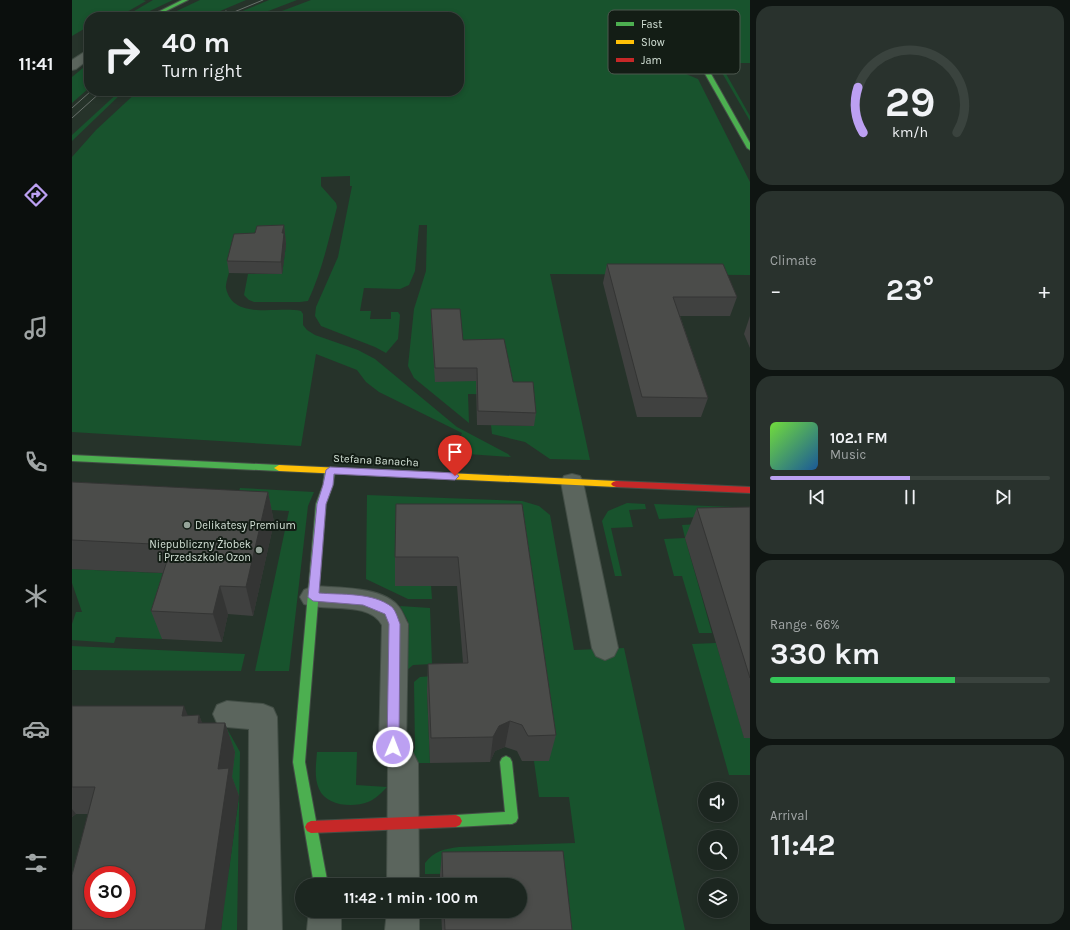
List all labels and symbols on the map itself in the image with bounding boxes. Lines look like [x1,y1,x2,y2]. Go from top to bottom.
legend [608,10,740,74]
text: Fast [641,18,662,31]
text: Slow [641,36,665,49]
text: Jam [641,54,662,67]
pin [438,435,472,476]
street label: Stefana Banacha [333,452,419,469]
place label: Delikatesy Premium [195,519,296,532]
marker: Delikatesy Premium [182,520,192,530]
place label: Niepubliczny Żłobek i Przedszkole Ozon [149,537,251,564]
marker: Niepubliczny Żłobek i Przedszkole Ozon [254,545,264,555]
position arrow [372,726,414,768]
speed limit sign: 30 [84,866,136,918]

